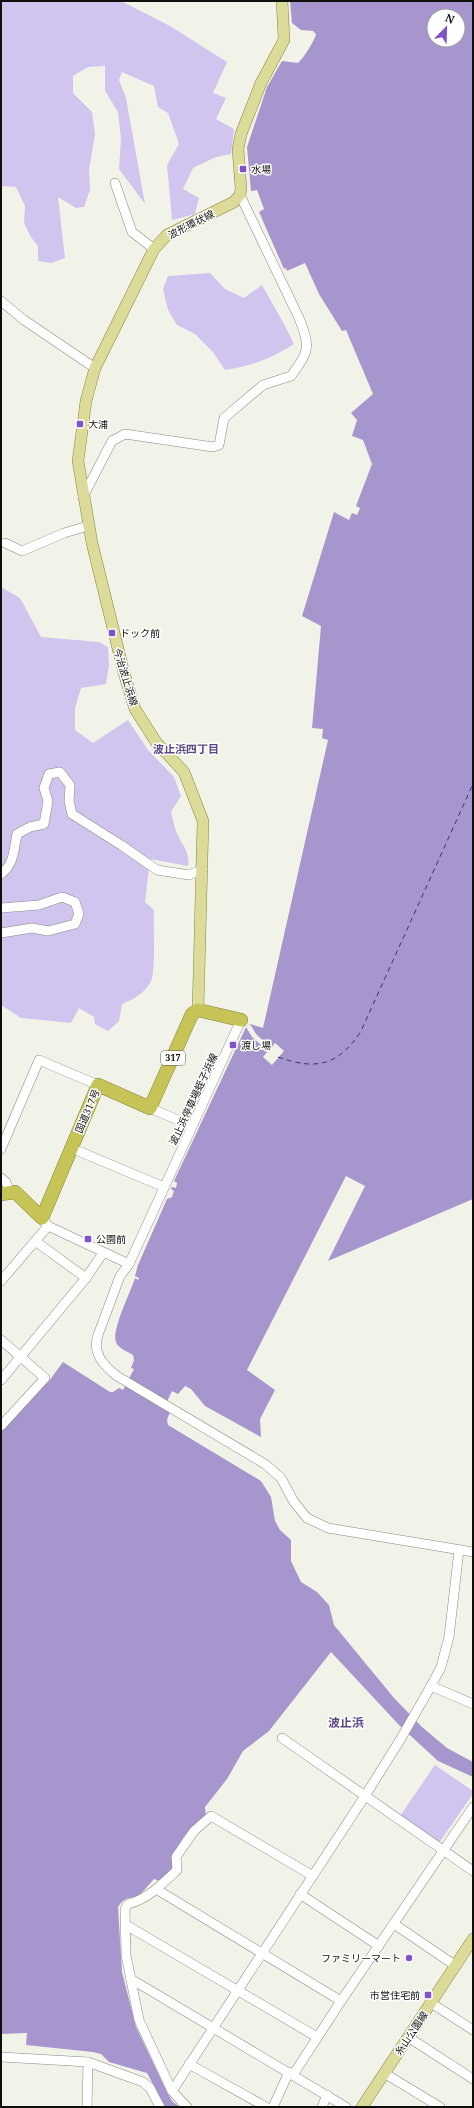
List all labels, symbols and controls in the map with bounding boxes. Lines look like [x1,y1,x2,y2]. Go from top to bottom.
north arrow [426,8,466,48]
text: N [443,10,457,27]
place label: 水場 [251,162,271,176]
marker: 水場 [238,164,248,174]
street label: 波形環状線 [166,206,216,242]
place label: 大浦 [88,417,108,431]
marker: 大浦 [75,419,85,429]
place label: ドック前 [120,626,160,640]
marker: ドック前 [107,628,117,638]
street label: 今治波止浜線 [111,646,141,708]
district label: 波止浜四丁目 [153,741,219,756]
place label: 渡し場 [241,1038,271,1052]
marker: 渡し場 [228,1040,238,1050]
road number: 317 [161,1051,185,1065]
street label: 波止浜停車場蛭子浜線 [166,1051,220,1147]
street label: 国道317号 [71,1087,103,1135]
place label: 公園前 [96,1232,126,1246]
marker: 公園前 [83,1234,93,1244]
district label: 波止浜 [328,1714,364,1731]
place label: ファミリーマート [321,1951,401,1965]
marker: ファミリーマート [404,1953,414,1963]
place label: 市営住宅前 [370,1988,420,2002]
marker: 市営住宅前 [423,1990,433,2000]
street label: 糸山公園線 [391,2008,431,2058]

